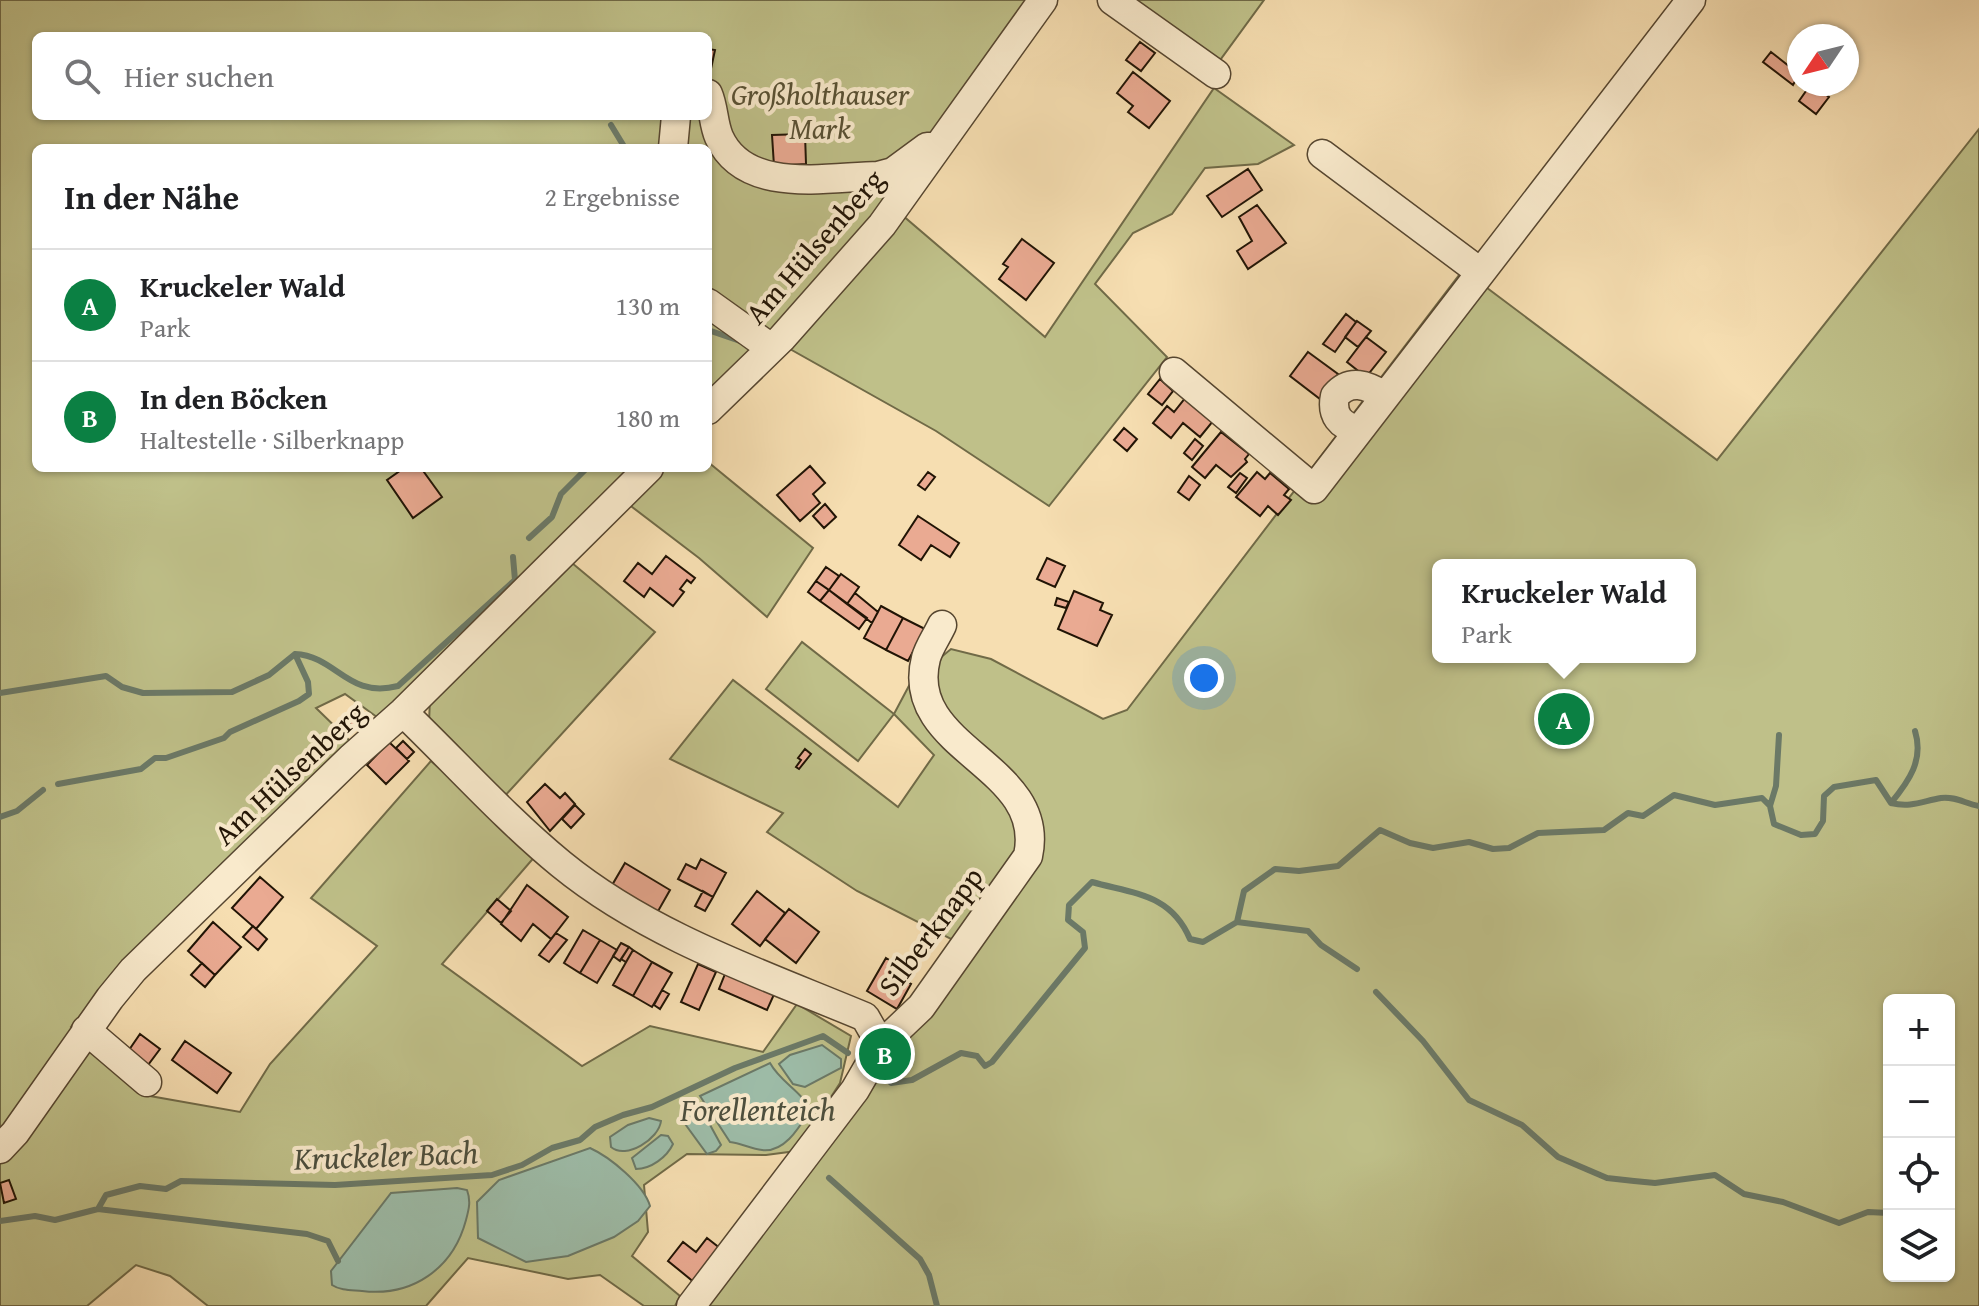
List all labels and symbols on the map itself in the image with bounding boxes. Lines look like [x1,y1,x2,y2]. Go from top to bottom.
north arrow [1787,24,1859,96]
park label: Großholthauser Mark [731,72,910,150]
street label: Am Hülsenberg [734,158,894,333]
your location [1184,658,1224,698]
pin: A [1538,689,1590,749]
street label: Am Hülsenberg [203,691,375,855]
street label: Silberknapp [867,857,993,1005]
pin: B [859,1024,911,1084]
water label: Forellenteich [679,1086,836,1133]
water label: Kruckeler Bach [292,1128,479,1182]

